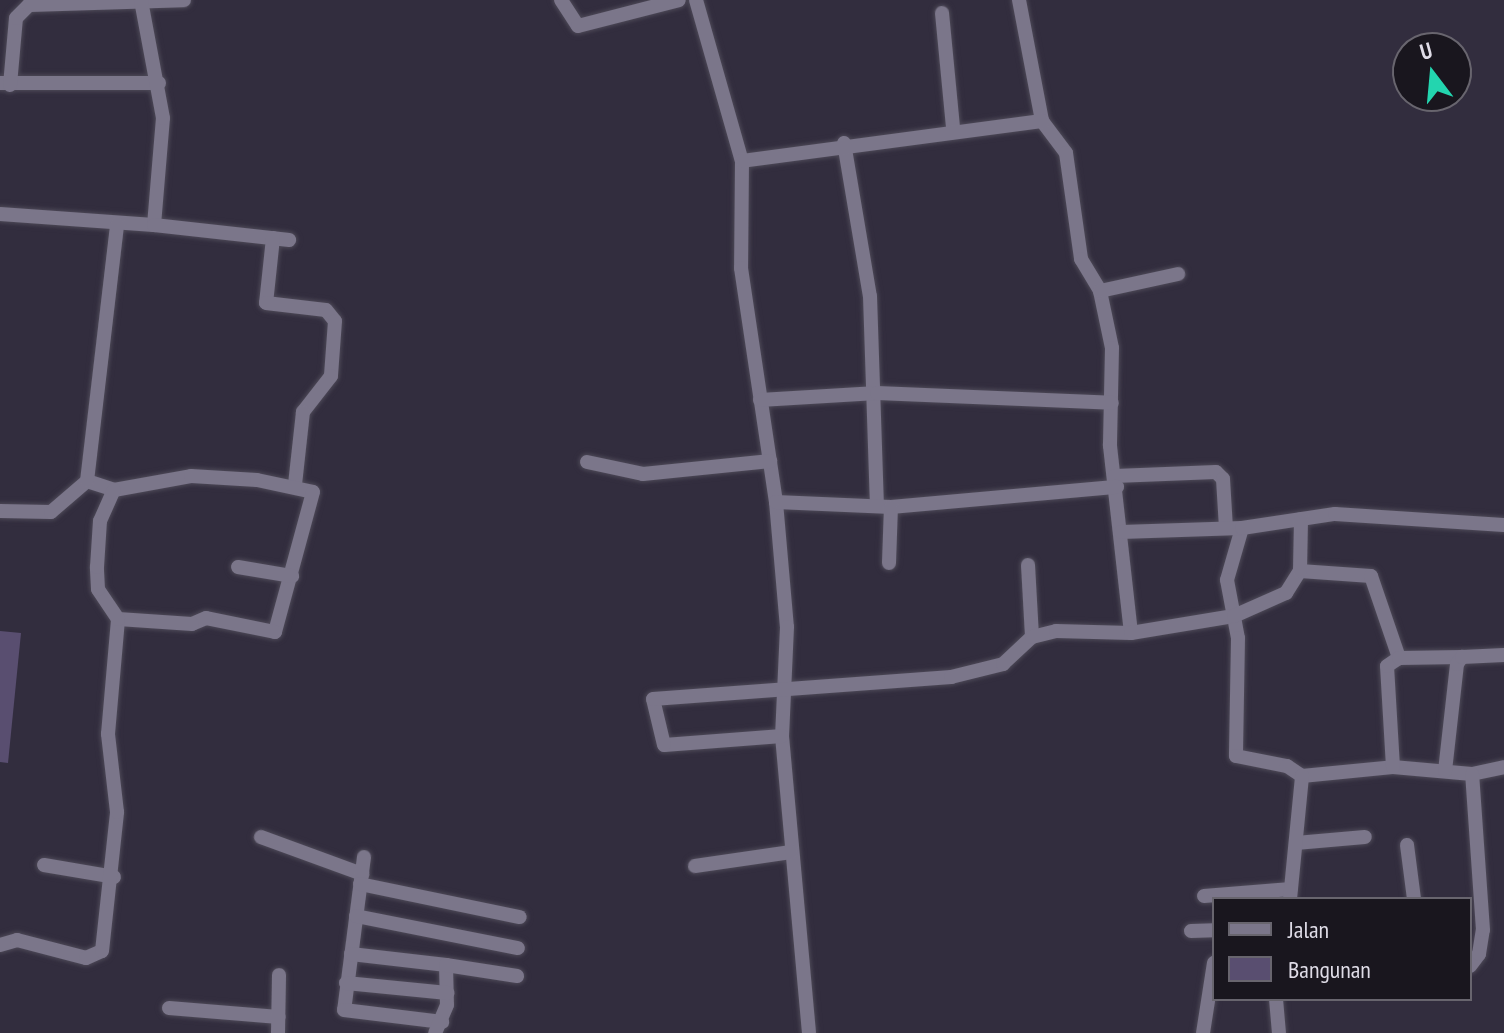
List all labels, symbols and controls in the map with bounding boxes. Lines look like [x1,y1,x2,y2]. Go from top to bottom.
north arrow [1392,32,1472,112]
text: U [1417,36,1435,66]
legend [1212,897,1472,1001]
text: Jalan [1288,914,1329,945]
text: Bangunan [1288,954,1371,985]

